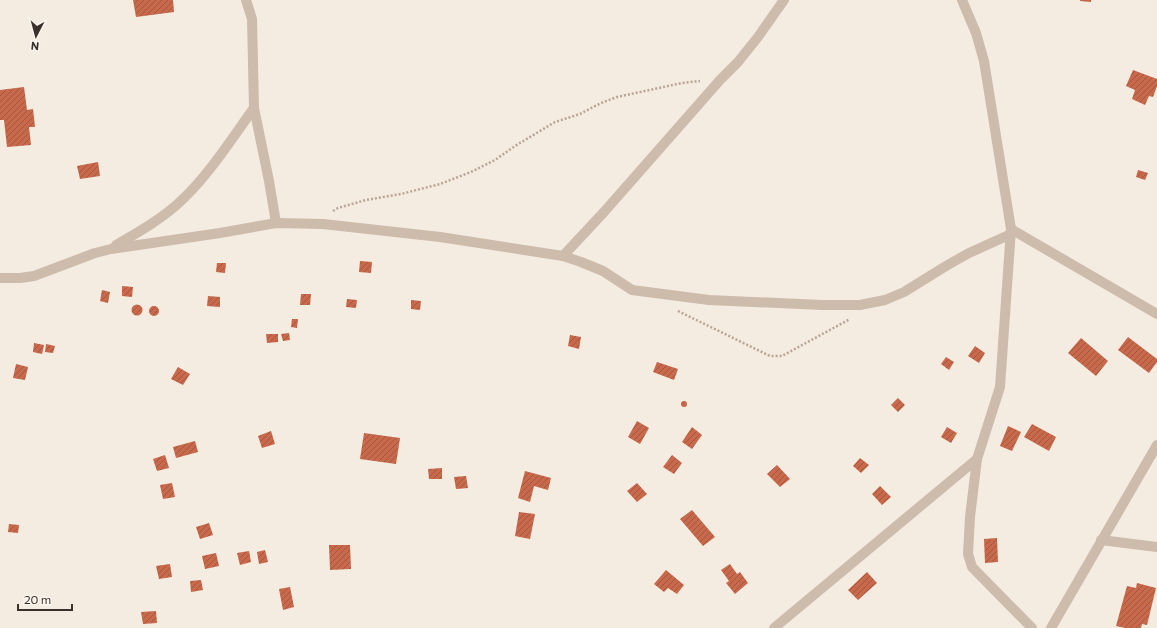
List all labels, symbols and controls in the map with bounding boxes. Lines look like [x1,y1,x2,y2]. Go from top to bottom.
north arrow [16,16,56,56]
text: N [30,40,40,53]
scale bar [18,586,72,612]
text: 20 m [24,592,51,606]

